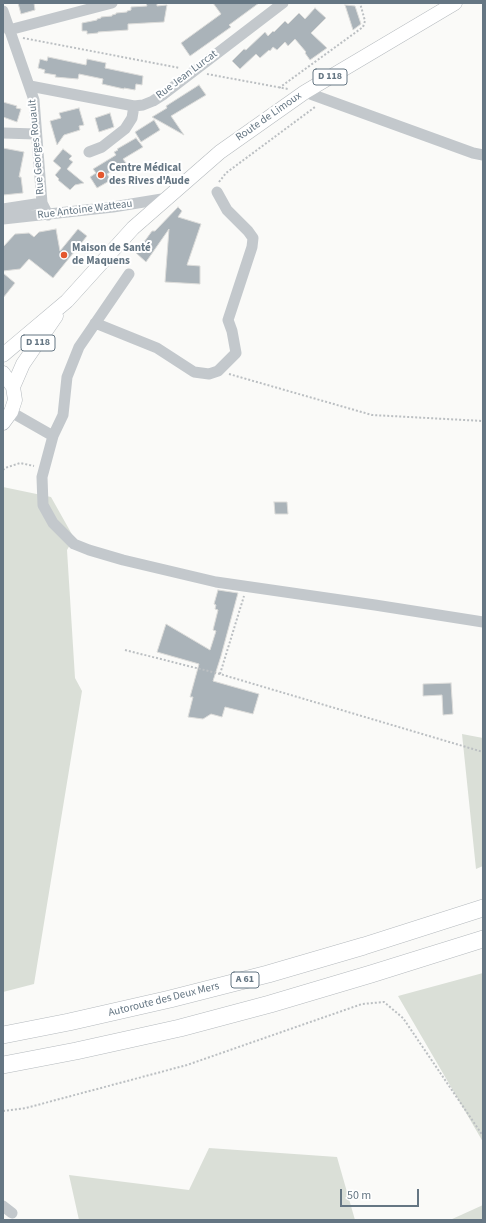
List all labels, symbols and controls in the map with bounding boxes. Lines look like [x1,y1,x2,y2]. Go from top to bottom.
street label: Rue Jean Lurcat [154,48,220,102]
road number: D 118 [313,69,347,85]
street label: Route de Limoux [234,89,304,145]
street label: Rue Georges Rouault [26,99,48,195]
place label: Centre Médical des Rives d'Aude [109,162,190,188]
marker: Centre Médical des Rives d'Aude [96,170,106,180]
street label: Rue Antoine Watteau [37,198,133,222]
place label: Maison de Santé de Maquens [72,242,151,268]
marker: Maison de Santé de Maquens [59,250,69,260]
road number: D 118 [21,335,55,351]
road number: A 61 [231,972,259,988]
street label: Autoroute des Deux Mers [107,980,221,1020]
scale bar [342,1181,421,1207]
text: 50 m [347,1187,371,1204]

